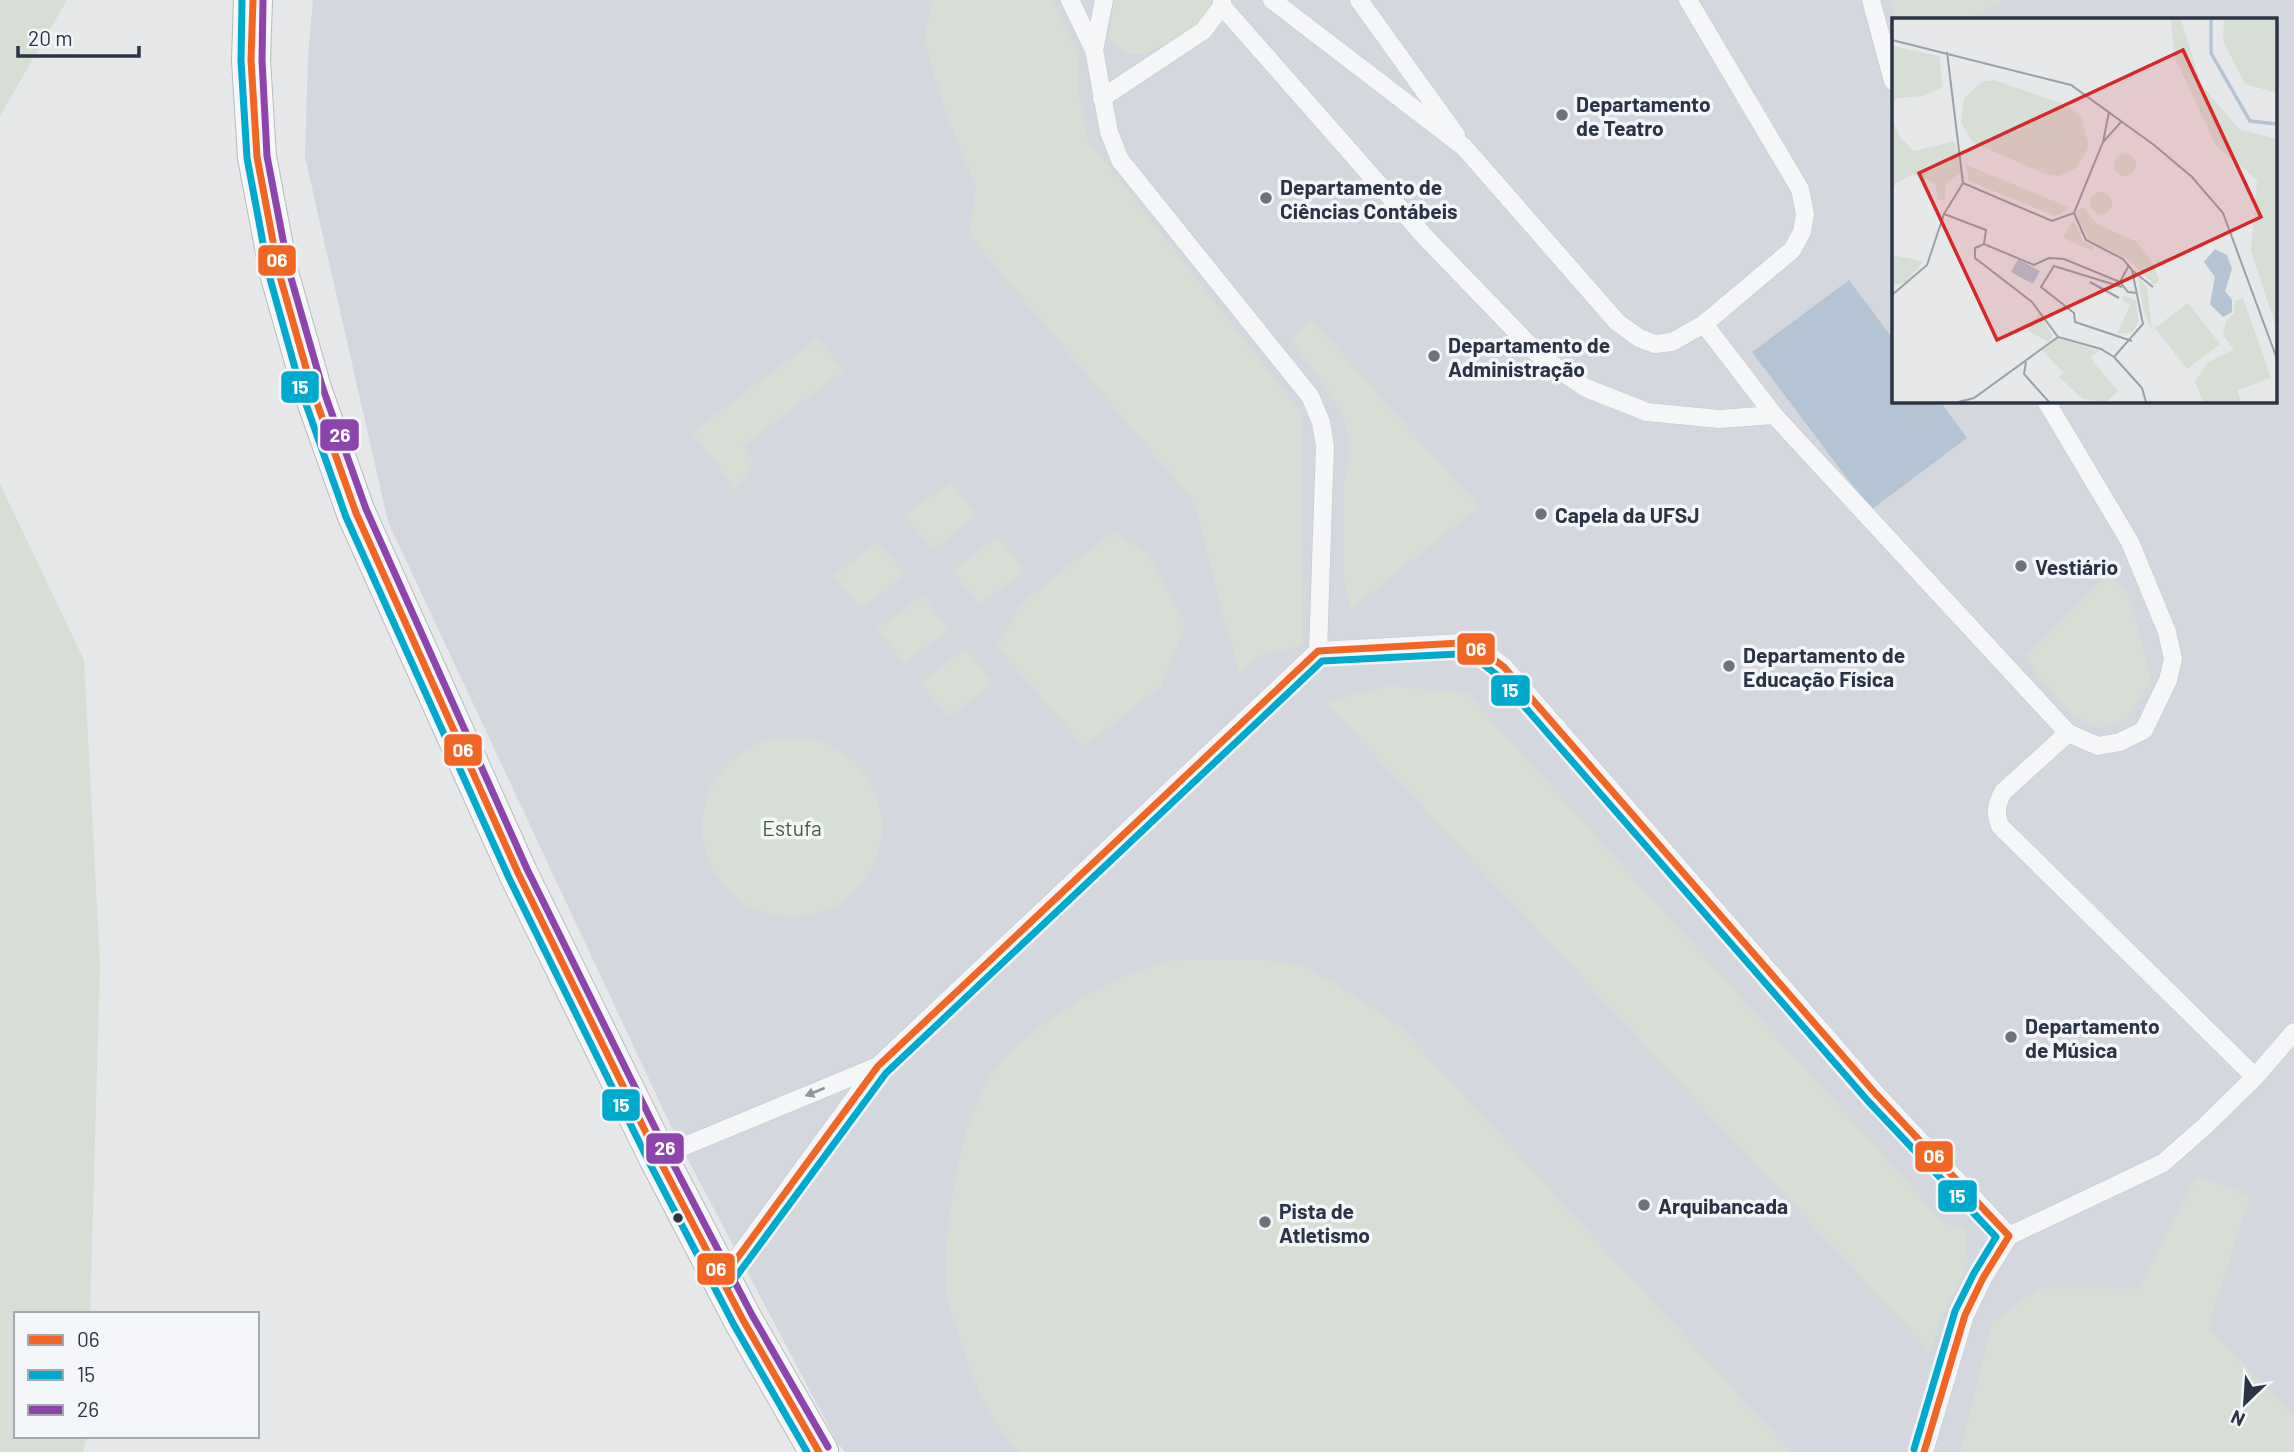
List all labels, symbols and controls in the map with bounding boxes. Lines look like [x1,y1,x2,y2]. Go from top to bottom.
scale bar [18,14,138,58]
inset map [1892,18,2276,402]
text: 20 m [28,25,73,50]
place label: Departamento de Teatro [1576,91,1711,140]
marker: Departamento de Teatro [1554,107,1570,123]
place label: Departamento de Ciências Contábeis [1280,174,1458,223]
marker: Departamento de Ciências Contábeis [1258,190,1274,206]
line badge: 06 [257,244,297,277]
text: 06 [266,248,288,271]
place label: Departamento de Administração [1448,332,1610,381]
marker: Departamento de Administração [1426,348,1442,364]
line badge: 15 [280,370,320,404]
text: 15 [292,375,308,398]
line badge: 26 [319,418,360,452]
text: 26 [330,423,350,446]
place label: Capela da UFSJ [1555,502,1699,527]
marker: Capela da UFSJ [1533,506,1549,522]
place label: Vestiário [2035,554,2118,579]
marker: Vestiário [2013,558,2029,574]
line badge: 06 [1456,632,1496,666]
text: 06 [1465,637,1487,660]
place label: Departamento de Educação Física [1743,642,1905,691]
marker: Departamento de Educação Física [1721,658,1737,674]
line badge: 15 [1490,674,1531,707]
text: 15 [1502,678,1518,701]
line badge: 06 [443,733,483,767]
text: 06 [452,738,474,761]
park label: Estufa [762,815,822,840]
place label: Departamento de Música [2025,1013,2160,1062]
marker: Departamento de Música [2003,1029,2019,1045]
one-way arrow [804,1086,825,1097]
line badge: 15 [601,1088,641,1122]
text: 15 [613,1093,629,1116]
line badge: 26 [645,1132,685,1165]
text: 26 [655,1136,675,1159]
line badge: 06 [1914,1140,1954,1173]
text: 06 [1923,1144,1945,1167]
line badge: 15 [1937,1179,1978,1213]
text: 15 [1949,1184,1965,1207]
place label: Arquibancada [1658,1193,1788,1218]
marker: Arquibancada [1636,1197,1652,1213]
place label: Pista de Atletismo [1279,1198,1370,1247]
unlabelled marker [671,1211,685,1225]
marker: Pista de Atletismo [1257,1214,1273,1230]
line badge: 06 [696,1252,736,1286]
text: 06 [705,1257,727,1280]
legend [14,1312,259,1438]
text: 06 [77,1326,100,1351]
text: 15 [77,1361,95,1386]
north arrow [2210,1368,2280,1438]
text: 26 [77,1396,99,1421]
text: N [2227,1406,2248,1432]

